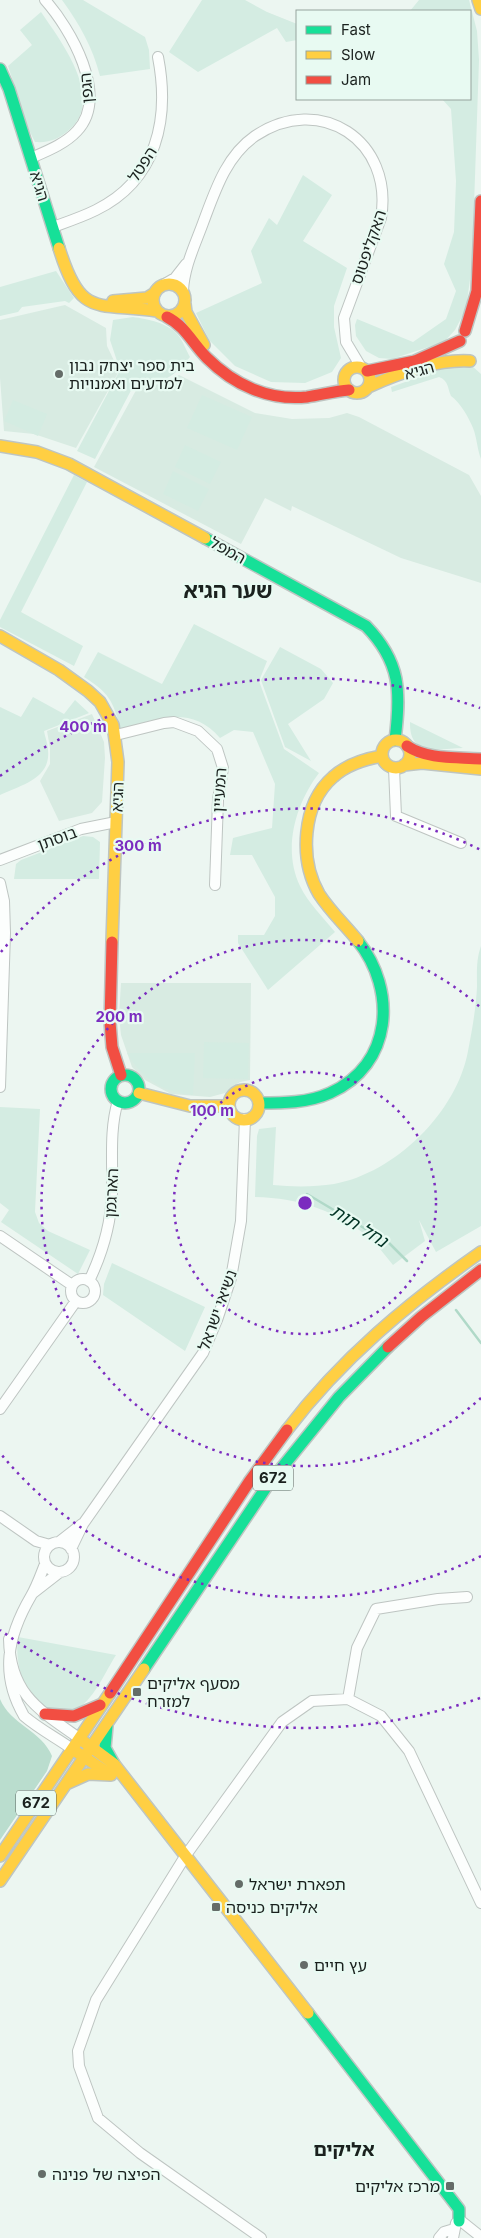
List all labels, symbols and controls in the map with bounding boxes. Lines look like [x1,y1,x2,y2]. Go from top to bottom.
legend [296,10,471,100]
text: Fast [341,20,371,39]
text: Slow [341,45,375,64]
text: Jam [341,70,371,89]
street label: הגפן [75,72,97,104]
street label: הפטל [123,143,161,185]
street label: הגיא [26,169,54,203]
street label: האקליפטוס [346,207,390,287]
place label: בית ספר יצחק נבון למדעים ואמנויות [69,355,195,393]
street label: הגיא [402,356,436,384]
marker: בית ספר יצחק נבון למדעים ואמנויות [53,368,65,380]
street label: המפל [207,532,249,568]
district label: שער הגיא [183,578,273,603]
text: 400 m [59,717,107,736]
street label: המעיין [207,767,231,813]
street label: הגיא [106,781,128,813]
street label: בוסתן [35,822,79,854]
text: 300 m [114,836,162,855]
text: 200 m [96,1007,142,1026]
text: 100 m [190,1101,234,1120]
street label: הארגמן [100,1168,122,1218]
centre of rings [296,1194,314,1212]
water label: נחל תות [327,1200,393,1252]
street label: נשיאי ישראל [193,1267,241,1353]
road number: 672 [253,1466,293,1490]
place label: מסעף אליקים למזרח [147,1673,240,1711]
marker: מסעף אליקים למזרח [131,1686,143,1698]
road number: 672 [16,1790,56,1816]
place label: תפארת ישראל [249,1874,346,1894]
marker: תפארת ישראל [233,1878,245,1890]
place label: אליקים כניסה [226,1897,318,1917]
marker: אליקים כניסה [210,1901,222,1913]
place label: עץ חיים [314,1955,367,1975]
marker: עץ חיים [298,1959,310,1971]
district label: אליקים [313,2138,375,2161]
place label: הפיצה של פנינה [52,2164,161,2184]
marker: הפיצה של פנינה [36,2168,48,2180]
place label: מרכז אליקים [355,2176,440,2196]
marker: מרכז אליקים [444,2180,456,2192]

